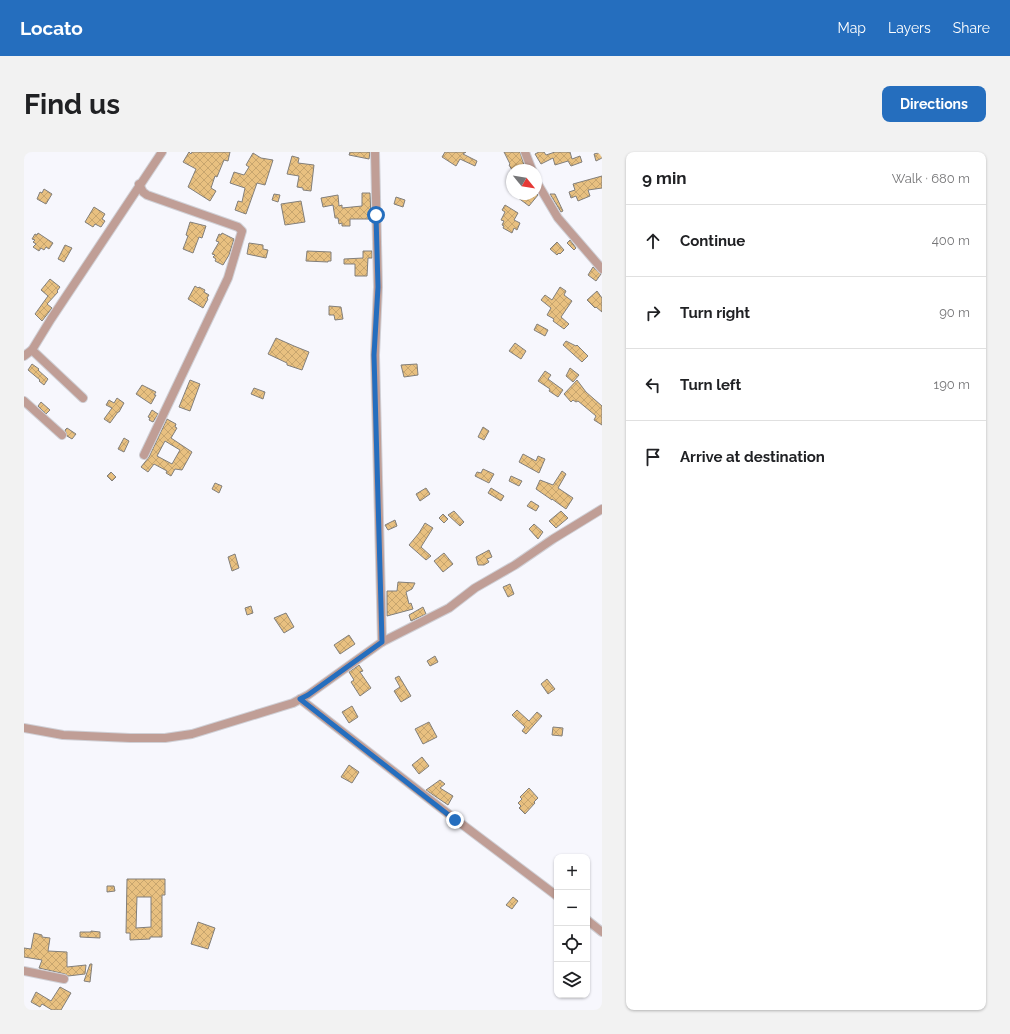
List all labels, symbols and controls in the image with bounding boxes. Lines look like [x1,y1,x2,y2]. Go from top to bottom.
text: Locato [20,17,83,39]
text: Map [838,20,866,36]
text: Layers [888,20,931,36]
text: Share [953,20,990,36]
button: Directions [882,86,986,122]
text: Find us [24,88,120,121]
north arrow [506,164,542,200]
text: 9 min [642,168,687,188]
text: Walk · 680 m [892,171,970,186]
route start [367,206,385,224]
icon: ahead [642,230,664,252]
text: Continue [680,232,745,250]
text: 400 m [932,233,970,248]
icon: right [642,302,664,324]
text: Turn right [680,304,750,322]
text: 90 m [939,305,970,320]
icon: left [642,374,664,396]
text: Turn left [680,376,741,394]
text: 190 m [934,377,970,392]
icon: arrive [642,446,664,468]
text: Arrive at destination [680,448,825,466]
route end [446,811,464,829]
map controls [554,854,590,998]
button: + [554,854,590,890]
button: − [554,890,590,926]
button: locate [554,926,590,962]
button: layers [554,962,590,998]

